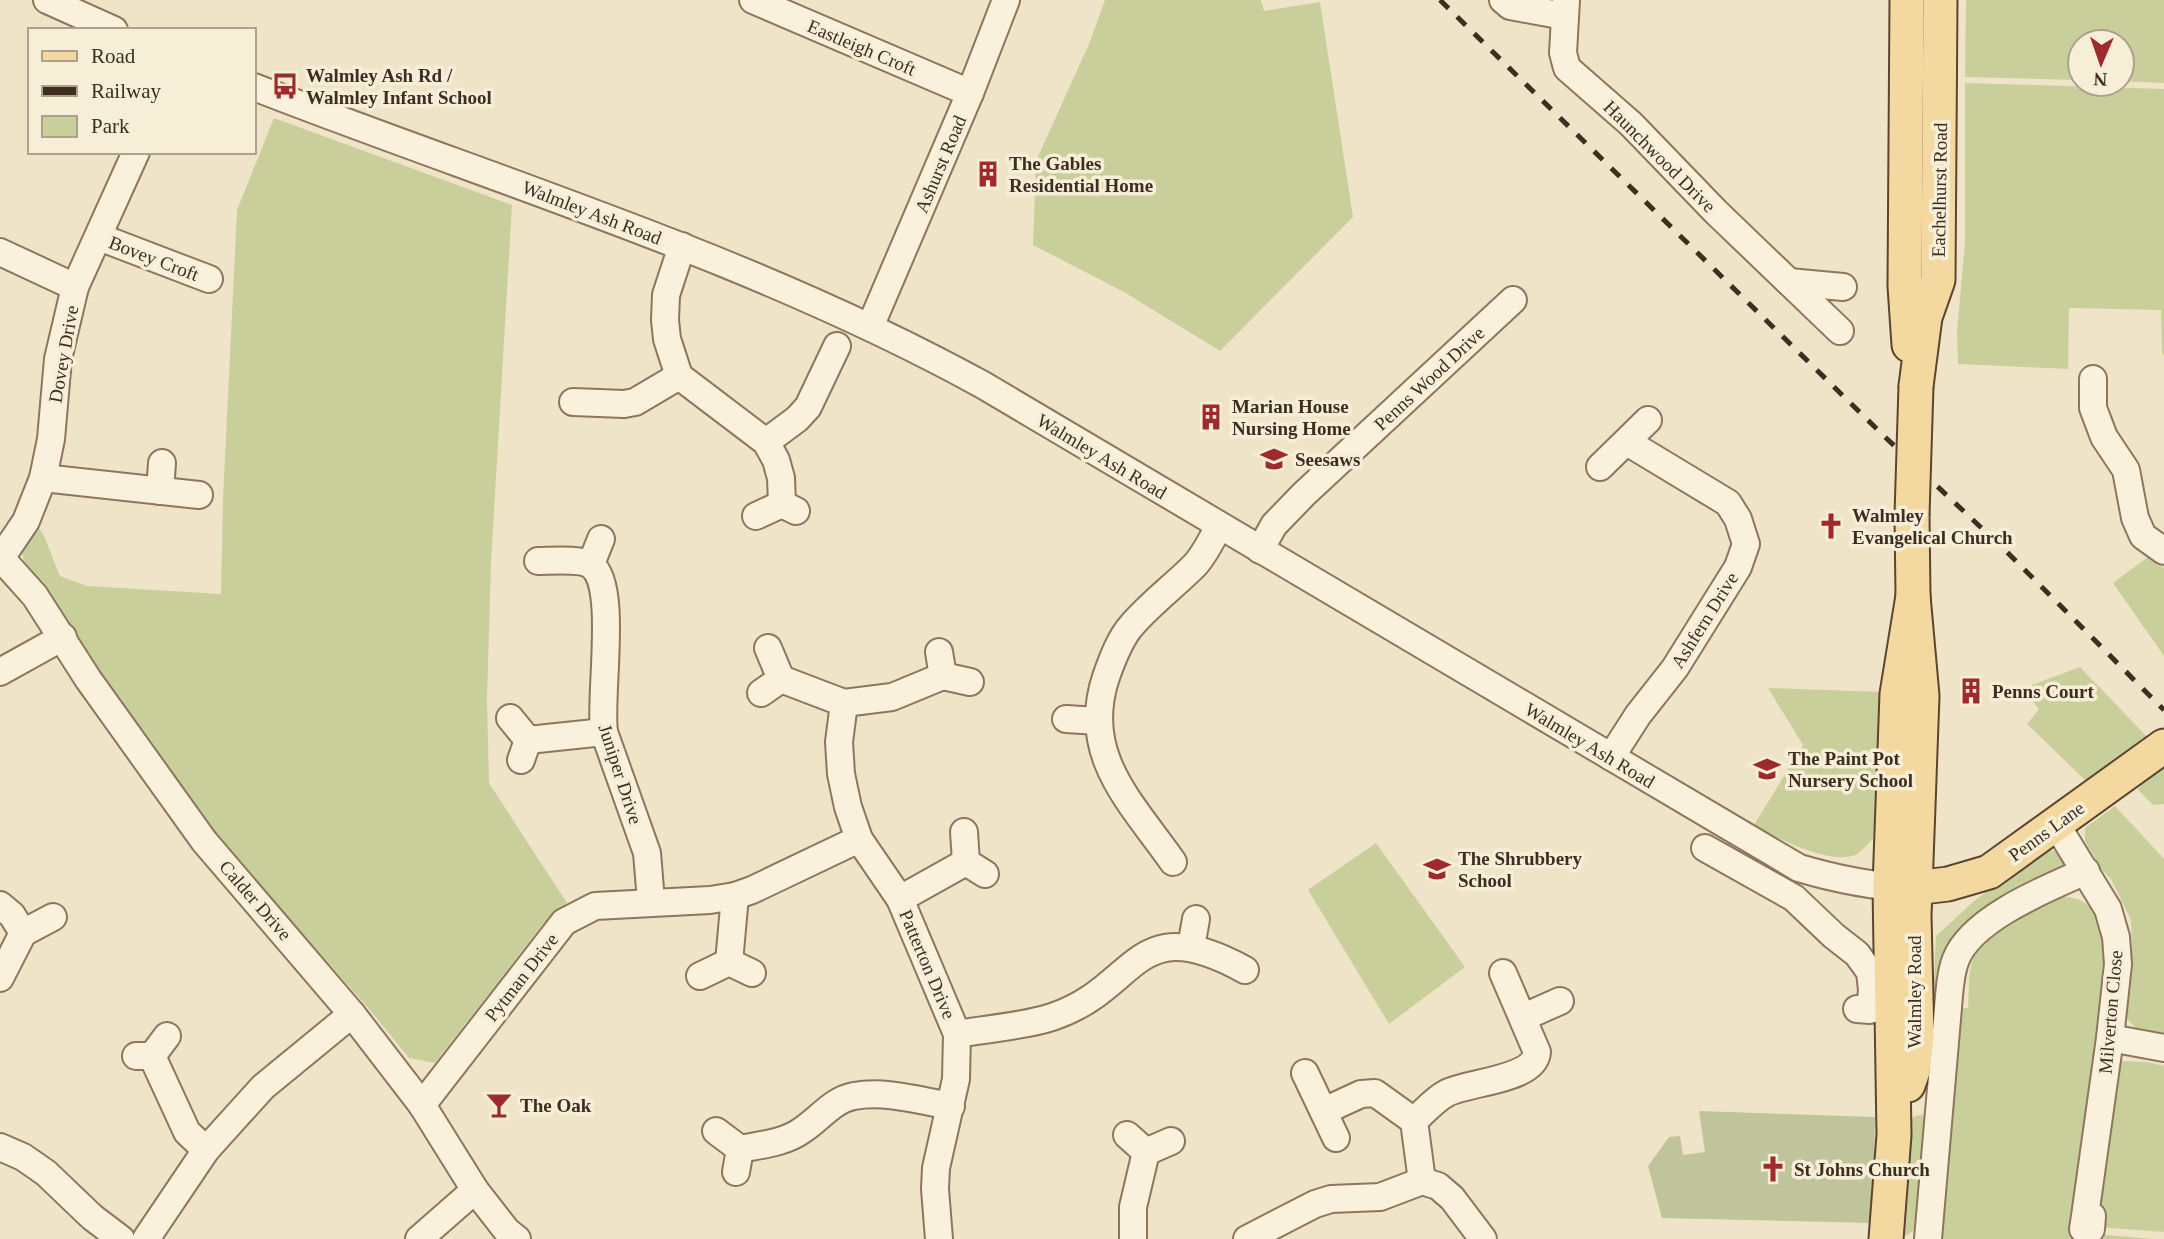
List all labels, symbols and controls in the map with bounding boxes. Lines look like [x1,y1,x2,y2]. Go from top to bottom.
street label: Eastleigh Croft [805,15,920,80]
legend [28,28,256,154]
north arrow [2066,28,2136,98]
text: Road [91,44,136,68]
place label: Walmley Ash Rd / Walmley Infant School [306,65,492,108]
text: N [2093,69,2108,90]
bus stop icon: Walmley Ash Rd / Walmley Infant School [270,71,300,101]
text: Railway [91,79,161,103]
street label: Haunchwood Drive [1599,96,1720,217]
street label: Ashurst Road [910,112,971,216]
text: Park [91,114,130,138]
street label: Eachelhurst Road [1928,122,1951,257]
place label: The Gables Residential Home [1009,153,1153,196]
building icon: The Gables Residential Home [973,159,1003,189]
street label: Walmley Ash Road [519,176,665,249]
street label: Bovey Croft [106,232,202,285]
street label: Dovey Drive [45,304,82,404]
street label: Penns Wood Drive [1370,322,1489,435]
place label: Marian House Nursing Home [1232,396,1351,439]
building icon: Marian House Nursing Home [1196,402,1226,432]
street label: Walmley Ash Road [1033,409,1171,504]
school or university icon: Seesaws [1259,444,1289,474]
place label: Seesaws [1295,449,1360,470]
place label: Walmley Evangelical Church [1852,505,2013,548]
church icon: Walmley Evangelical Church [1816,511,1846,541]
street label: Ashfern Drive [1667,568,1742,672]
building icon: Penns Court [1956,676,1986,706]
place label: Penns Court [1992,681,2095,702]
street label: Walmley Ash Road [1521,698,1659,793]
street label: Juniper Drive [594,721,647,827]
place label: The Paint Pot Nursery School [1788,748,1913,791]
school or university icon: The Paint Pot Nursery School [1752,754,1782,784]
street label: Penns Lane [2004,797,2088,866]
place label: The Shrubbery School [1458,848,1583,891]
school or university icon: The Shrubbery School [1422,854,1452,884]
street label: Calder Drive [215,856,296,944]
street label: Patterton Drive [895,906,960,1022]
street label: Pytman Drive [480,929,562,1026]
street label: Walmley Road [1904,935,1925,1048]
street label: Milverton Close [2095,949,2126,1075]
bar icon: The Oak [484,1090,514,1120]
place label: The Oak [520,1095,592,1116]
church icon: St Johns Church [1758,1154,1788,1184]
place label: St Johns Church [1794,1159,1930,1180]

